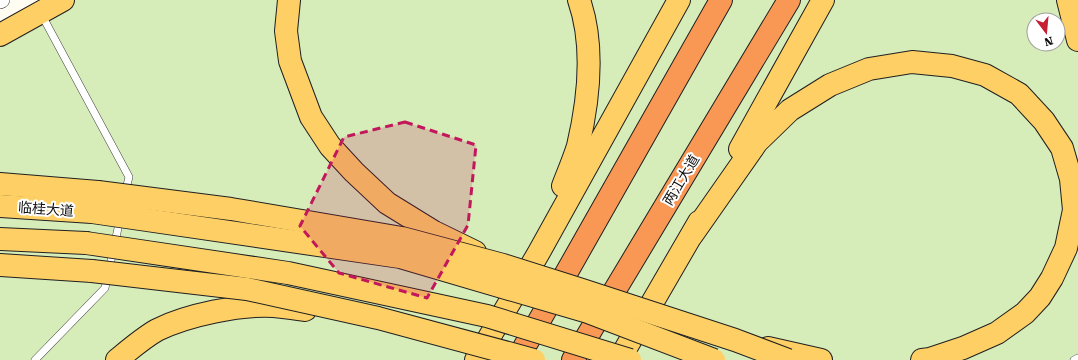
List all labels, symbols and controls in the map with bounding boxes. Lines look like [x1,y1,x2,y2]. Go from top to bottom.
north arrow [1026,12,1066,52]
text: N [1042,34,1054,49]
street label: 两江大道 [660,152,702,208]
street label: 临桂大道 [18,199,74,219]

